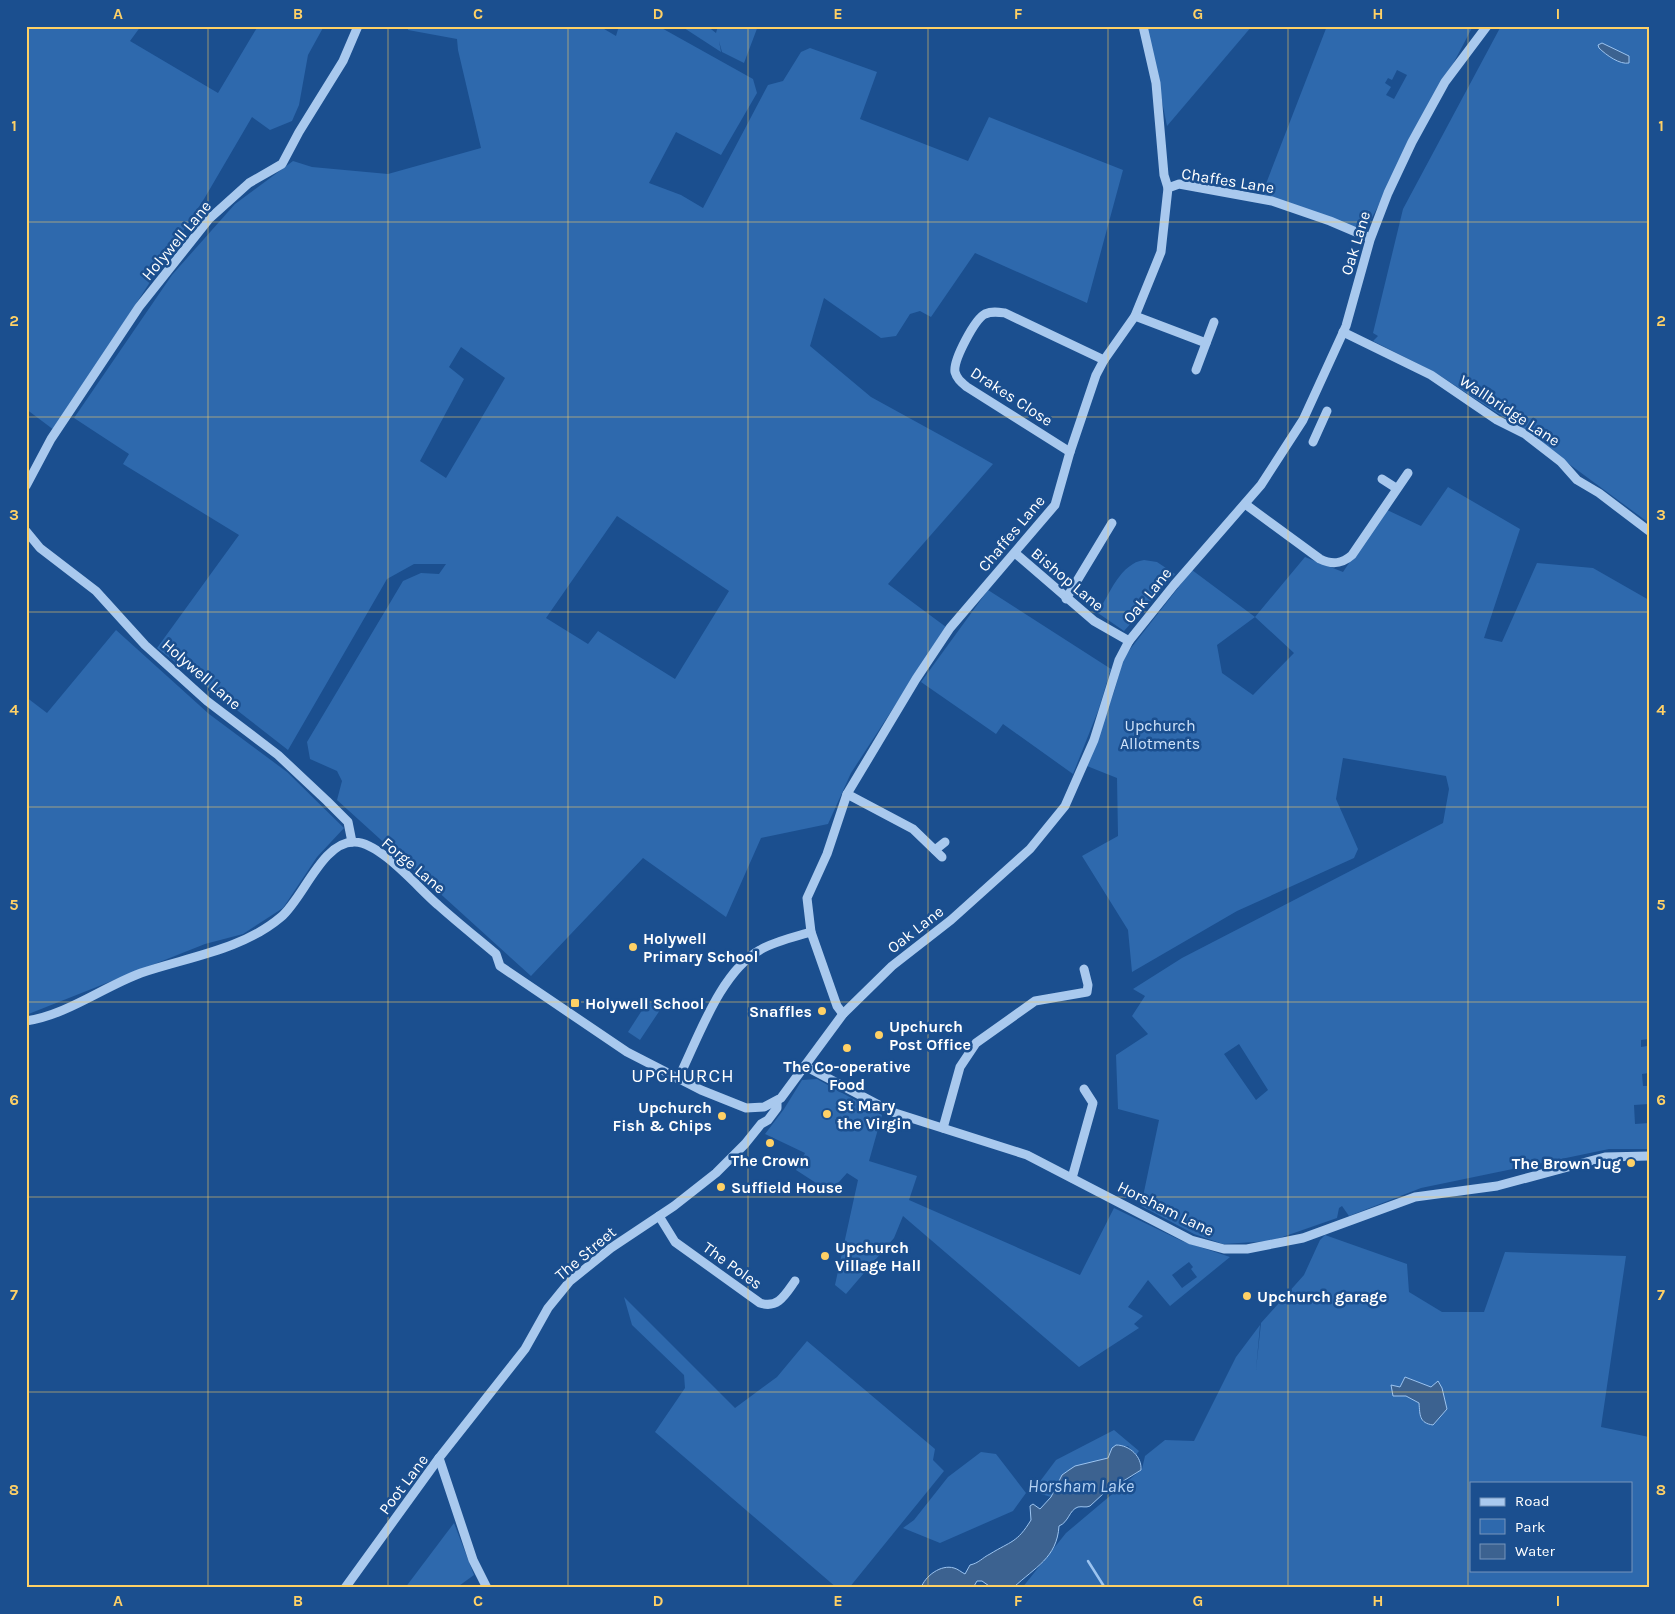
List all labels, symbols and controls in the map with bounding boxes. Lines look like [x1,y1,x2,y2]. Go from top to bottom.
text: A [113,4,123,23]
text: B [293,4,303,23]
text: C [473,4,483,23]
text: D [653,4,664,23]
text: E [833,4,843,23]
text: F [1014,4,1023,23]
text: G [1193,4,1203,23]
text: H [1372,4,1384,23]
text: I [1556,4,1560,23]
text: 1 [11,116,17,135]
text: 1 [1658,116,1664,135]
street label: Chaffes Lane [1180,164,1276,197]
street label: Holywell Lane [138,197,215,284]
street label: Oak Lane [1337,209,1374,278]
text: 2 [9,311,19,330]
text: 2 [1656,311,1666,330]
street label: Drakes Close [967,363,1056,430]
street label: Wallbridge Lane [1456,371,1564,450]
street label: Chaffes Lane [974,491,1049,575]
text: 3 [9,505,19,524]
text: 3 [1656,505,1666,524]
street label: Bishop Lane [1028,544,1108,615]
street label: Oak Lane [1119,564,1176,627]
street label: Holywell Lane [158,635,245,714]
text: 4 [9,700,19,719]
text: 4 [1656,700,1666,719]
park label: Upchurch Allotments [1120,716,1200,753]
street label: Forge Lane [378,833,449,898]
text: 5 [9,895,19,914]
text: 5 [1656,895,1666,914]
street label: Oak Lane [883,902,947,957]
place label: Holywell Primary School [643,929,758,966]
marker: Holywell Primary School [627,941,639,953]
place label: Holywell School [585,994,704,1013]
marker: Holywell School [569,997,581,1009]
place label: Snaffles [749,1002,812,1021]
marker: Snaffles [816,1005,828,1017]
place label: Upchurch Post Office [889,1017,971,1054]
marker: Upchurch Post Office [873,1029,885,1041]
marker: The Co-operative Food [841,1042,853,1054]
place label: The Co-operative Food [783,1057,911,1094]
district label: UPCHURCH [631,1065,735,1087]
text: 6 [9,1090,19,1109]
text: 6 [1656,1090,1666,1109]
place label: St Mary the Virgin [837,1096,911,1133]
place label: Upchurch Fish & Chips [613,1098,712,1135]
marker: St Mary the Virgin [821,1108,833,1120]
marker: Upchurch Fish & Chips [716,1110,728,1122]
marker: The Crown [764,1137,776,1149]
place label: The Crown [731,1151,809,1170]
place label: The Brown Jug [1512,1154,1621,1173]
marker: The Brown Jug [1625,1157,1637,1169]
street label: Horsham Lane [1114,1177,1217,1240]
place label: Suffield House [731,1178,843,1197]
marker: Suffield House [715,1181,727,1193]
street label: The Street [551,1222,620,1284]
street label: The Poles [699,1238,766,1293]
place label: Upchurch Village Hall [835,1238,921,1275]
marker: Upchurch Village Hall [819,1250,831,1262]
text: 7 [10,1285,18,1304]
text: 7 [1657,1285,1665,1304]
place label: Upchurch garage [1257,1287,1387,1306]
marker: Upchurch garage [1241,1290,1253,1302]
street label: Poot Lane [375,1451,432,1518]
water label: Horsham Lake [1028,1475,1134,1497]
text: 8 [9,1480,19,1499]
text: 8 [1656,1480,1666,1499]
legend [1470,1482,1632,1572]
text: Road [1515,1492,1550,1510]
text: Park [1515,1518,1545,1536]
text: Water [1515,1542,1556,1560]
text: A [113,1591,123,1610]
text: B [293,1591,303,1610]
text: C [473,1591,483,1610]
text: D [653,1591,664,1610]
text: E [833,1591,843,1610]
text: F [1014,1591,1023,1610]
text: G [1193,1591,1203,1610]
text: H [1372,1591,1384,1610]
text: I [1556,1591,1560,1610]

